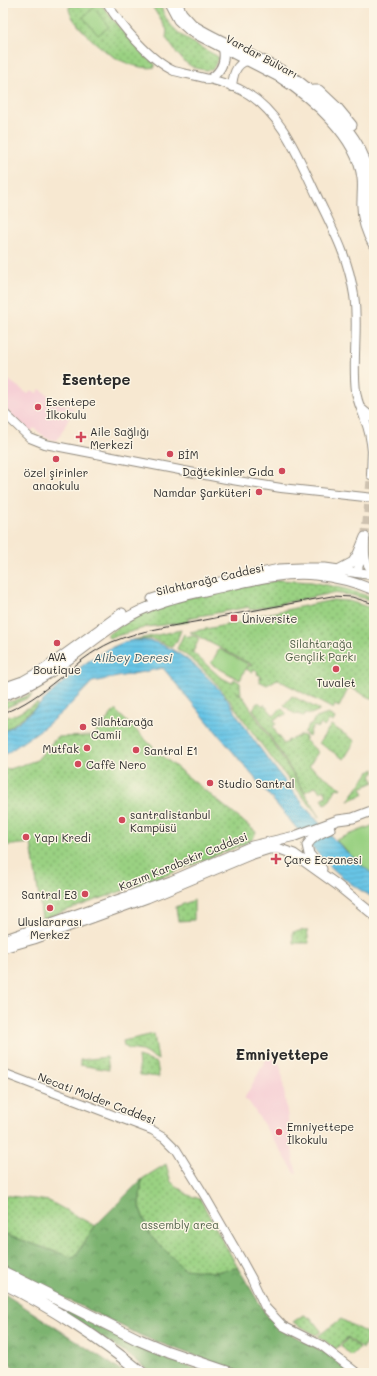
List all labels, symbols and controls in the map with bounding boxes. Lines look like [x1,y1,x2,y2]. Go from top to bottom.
street label: Vardar Bulvarı [223,31,301,81]
district label: Esentepe [62,369,130,389]
place label: Esentepe İlkokulu [46,394,96,422]
marker: Esentepe İlkokulu [33,402,43,412]
place label: Aile Sağlığı Merkezi [90,424,150,452]
marker: Aile Sağlığı Merkezi [75,431,87,443]
place label: BİM [178,447,198,462]
marker: BİM [165,449,175,459]
marker: özel şirinler anaokulu [51,454,61,464]
place label: Dağtekinler Gıda [182,464,274,479]
place label: özel şirinler anaokulu [24,465,88,493]
marker: Dağtekinler Gıda [277,466,287,476]
place label: Namdar Şarküteri [153,485,251,500]
marker: Namdar Şarküteri [254,487,264,497]
street label: Silahtarağa Caddesi [155,559,265,599]
place label: Üniversite [242,611,297,626]
marker: Üniversite [229,613,239,623]
park label: Silahtarağa Gençlik Parkı [285,636,357,664]
marker: AVA Boutique [52,638,62,648]
place label: AVA Boutique [33,649,81,677]
water label: Alibey Deresi [94,649,173,665]
marker: Tuvalet [331,664,341,674]
place label: Tuvalet [316,675,356,690]
place label: Silahtarağa Camii [91,714,154,742]
marker: Silahtarağa Camii [78,722,88,732]
place label: Mutfak [42,741,79,756]
marker: Mutfak [82,743,92,753]
place label: Santral E1 [144,743,198,758]
marker: Santral E1 [131,745,141,755]
place label: Caffè Nero [86,757,147,772]
marker: Caffè Nero [73,759,83,769]
place label: Studio Santral [218,776,295,791]
marker: Studio Santral [205,778,215,788]
place label: santralistanbul Kampüsü [130,807,211,835]
marker: santralistanbul Kampüsü [117,815,127,825]
street label: Kazım Karabekir Caddesi [116,828,250,894]
place label: Yapı Kredi [34,830,91,845]
marker: Yapı Kredi [21,832,31,842]
place label: Çare Eczanesi [284,852,362,867]
marker: Çare Eczanesi [271,854,281,864]
place label: Santral E3 [22,887,78,902]
marker: Santral E3 [80,889,90,899]
marker: Uluslararası Merkez [45,903,55,913]
place label: Uluslararası Merkez [18,914,82,942]
district label: Emniyettepe [236,1044,329,1064]
street label: Necati Molder Caddesi [36,1069,158,1127]
place label: Emniyettepe İlkokulu [287,1119,354,1147]
marker: Emniyettepe İlkokulu [274,1127,284,1137]
park label: assembly area [141,1217,219,1232]

